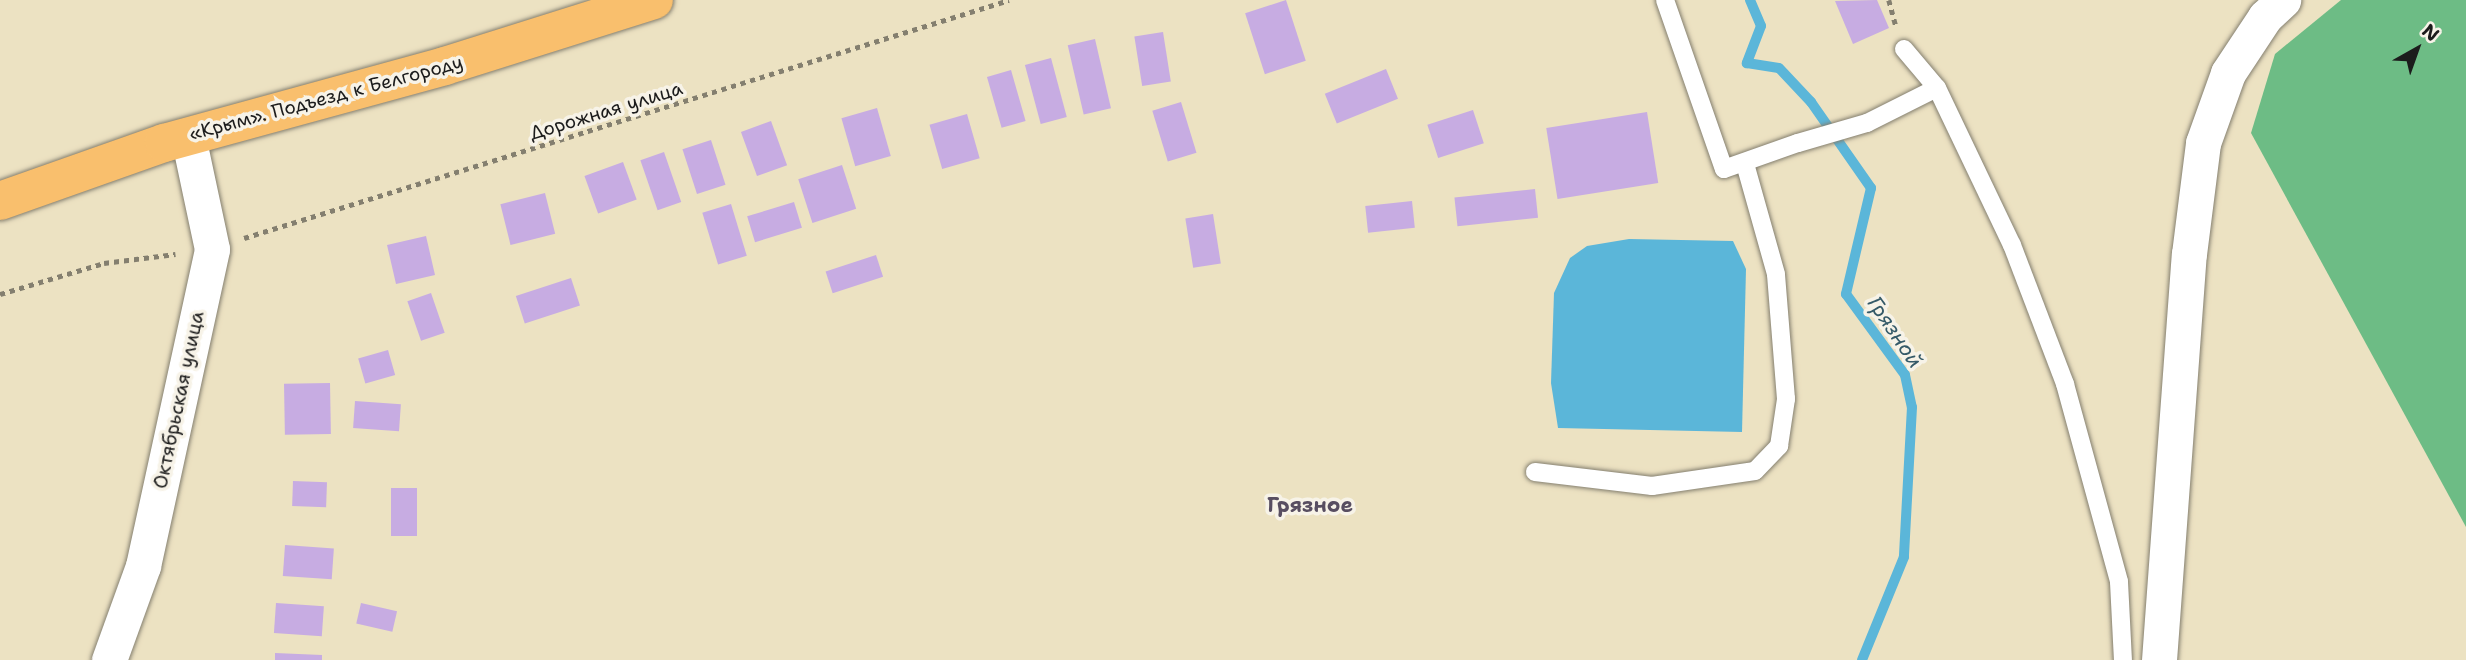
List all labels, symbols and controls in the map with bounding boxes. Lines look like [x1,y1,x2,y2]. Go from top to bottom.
north arrow [2382,14,2452,84]
text: N [2417,18,2445,47]
street label: «Крым». Подъезд к Белгороду [187,50,465,146]
street label: Дорожная улица [527,77,685,145]
water label: Грязной [1862,291,1928,373]
street label: Октябрьская улица [149,309,209,491]
district label: Грязное [1267,492,1353,518]

